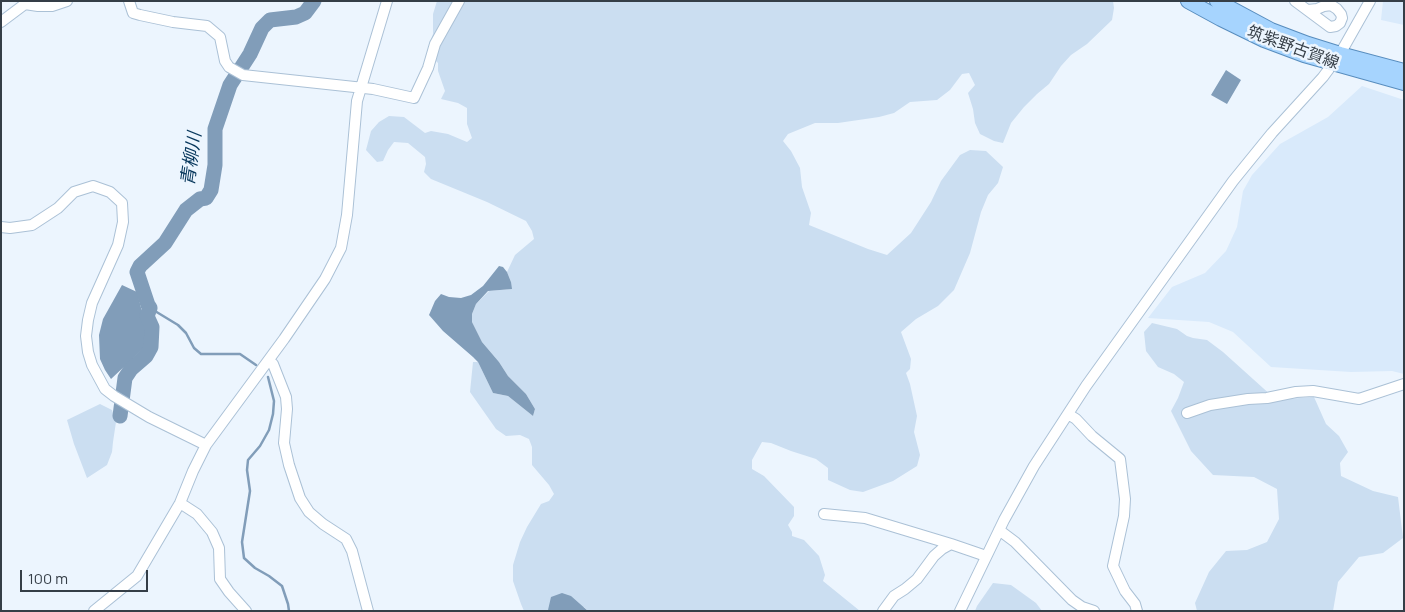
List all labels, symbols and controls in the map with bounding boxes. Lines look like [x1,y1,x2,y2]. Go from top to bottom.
street label: 筑紫野古賀線 [1245,23,1341,73]
water label: 青柳川 [178,131,206,187]
scale bar [22,560,150,592]
text: 100 m [28,568,68,589]

